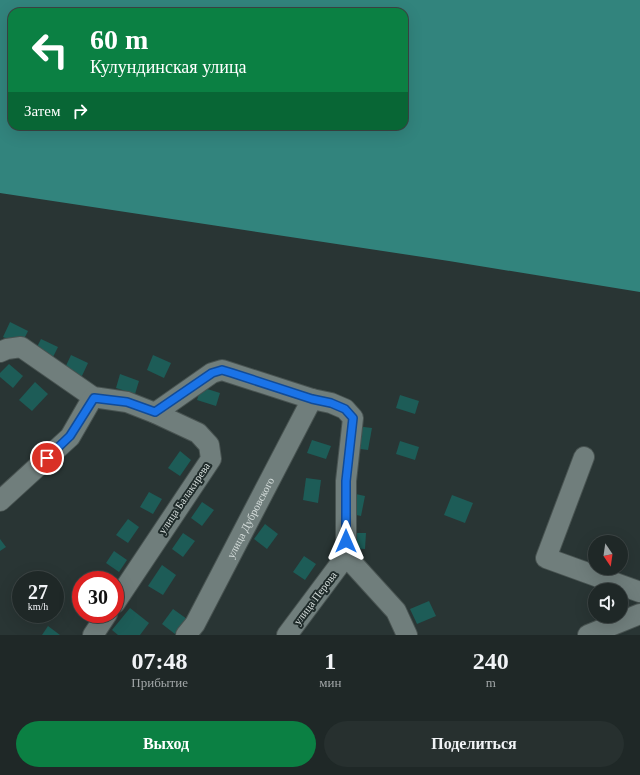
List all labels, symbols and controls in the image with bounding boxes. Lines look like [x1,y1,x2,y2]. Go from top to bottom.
icon: left [24,24,76,76]
text: 60 m [90,24,148,55]
text: Кулундинская улица [90,57,247,77]
icon: right [69,100,91,122]
text: Затем [24,103,61,119]
pin [30,441,64,475]
icon: arrive [36,447,58,469]
street label: улица Балакирева [156,460,212,536]
street label: улица Дубровского [224,475,276,560]
position arrow [325,520,367,562]
north arrow [588,535,628,575]
map controls [588,535,628,623]
street label: улица Перова [291,569,339,627]
speed limit sign: 30 [72,571,124,623]
text: 27 [28,581,48,603]
button: sound [588,583,628,623]
text: km/h [28,601,48,612]
text: 07:48 [132,648,188,674]
text: 1 [324,648,336,674]
text: 240 [473,648,509,674]
text: Прибытие [131,675,188,690]
text: мин [319,675,341,690]
text: m [486,675,496,690]
button: Выход [16,721,316,767]
button: Поделиться [324,721,624,767]

